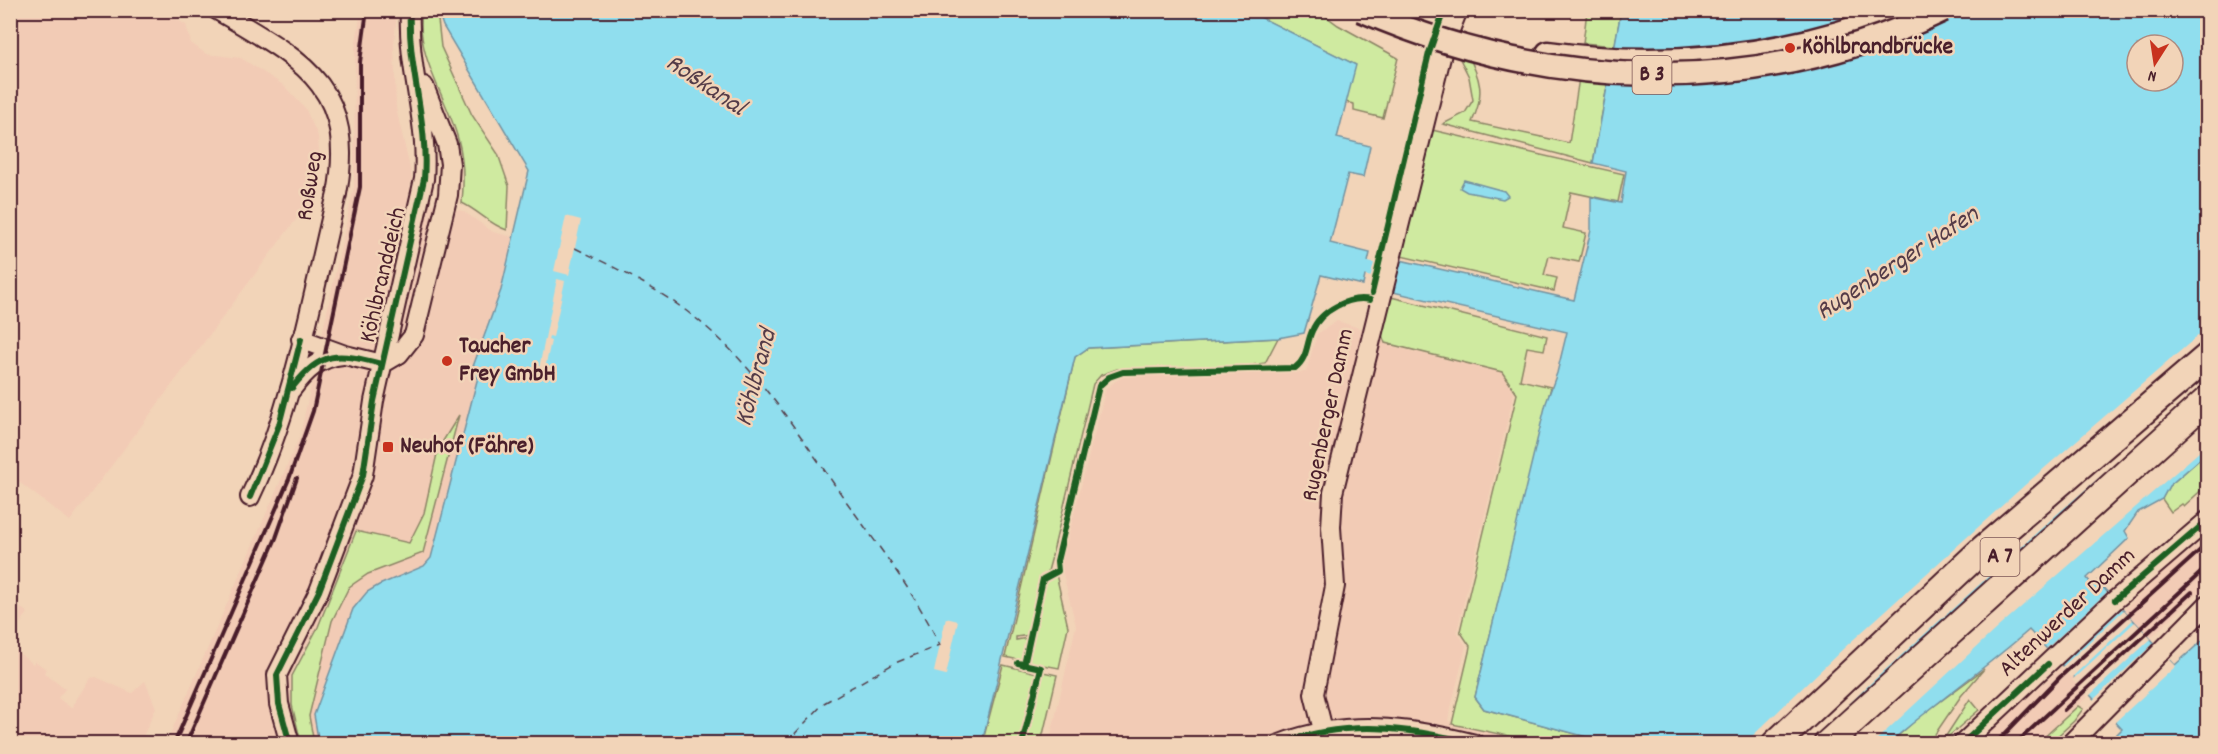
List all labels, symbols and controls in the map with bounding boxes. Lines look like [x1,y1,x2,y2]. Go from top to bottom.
place label: Köhlbrandbrücke [1802,31,1953,65]
north arrow [2125,33,2185,93]
marker: Köhlbrandbrücke [1783,41,1797,55]
water label: Roßkanal [657,46,754,127]
road number: B 3 [1632,56,1672,94]
text: N [2146,63,2159,87]
street label: Roßweg [289,149,333,223]
water label: Rugenberger Hafen [1809,197,1988,331]
street label: Köhlbranddeich [352,204,416,346]
water label: Köhlbrand [726,323,788,431]
street label: Rugenberger Damm [1294,325,1364,505]
place label: Taucher Frey GmbH [459,330,556,392]
marker: Taucher Frey GmbH [440,354,454,368]
place label: Neuhof (Fähre) [400,430,534,464]
marker: Neuhof (Fähre) [381,440,395,454]
road number: A 7 [1980,538,2020,576]
street label: Altenwerder Damm [1992,540,2144,686]

